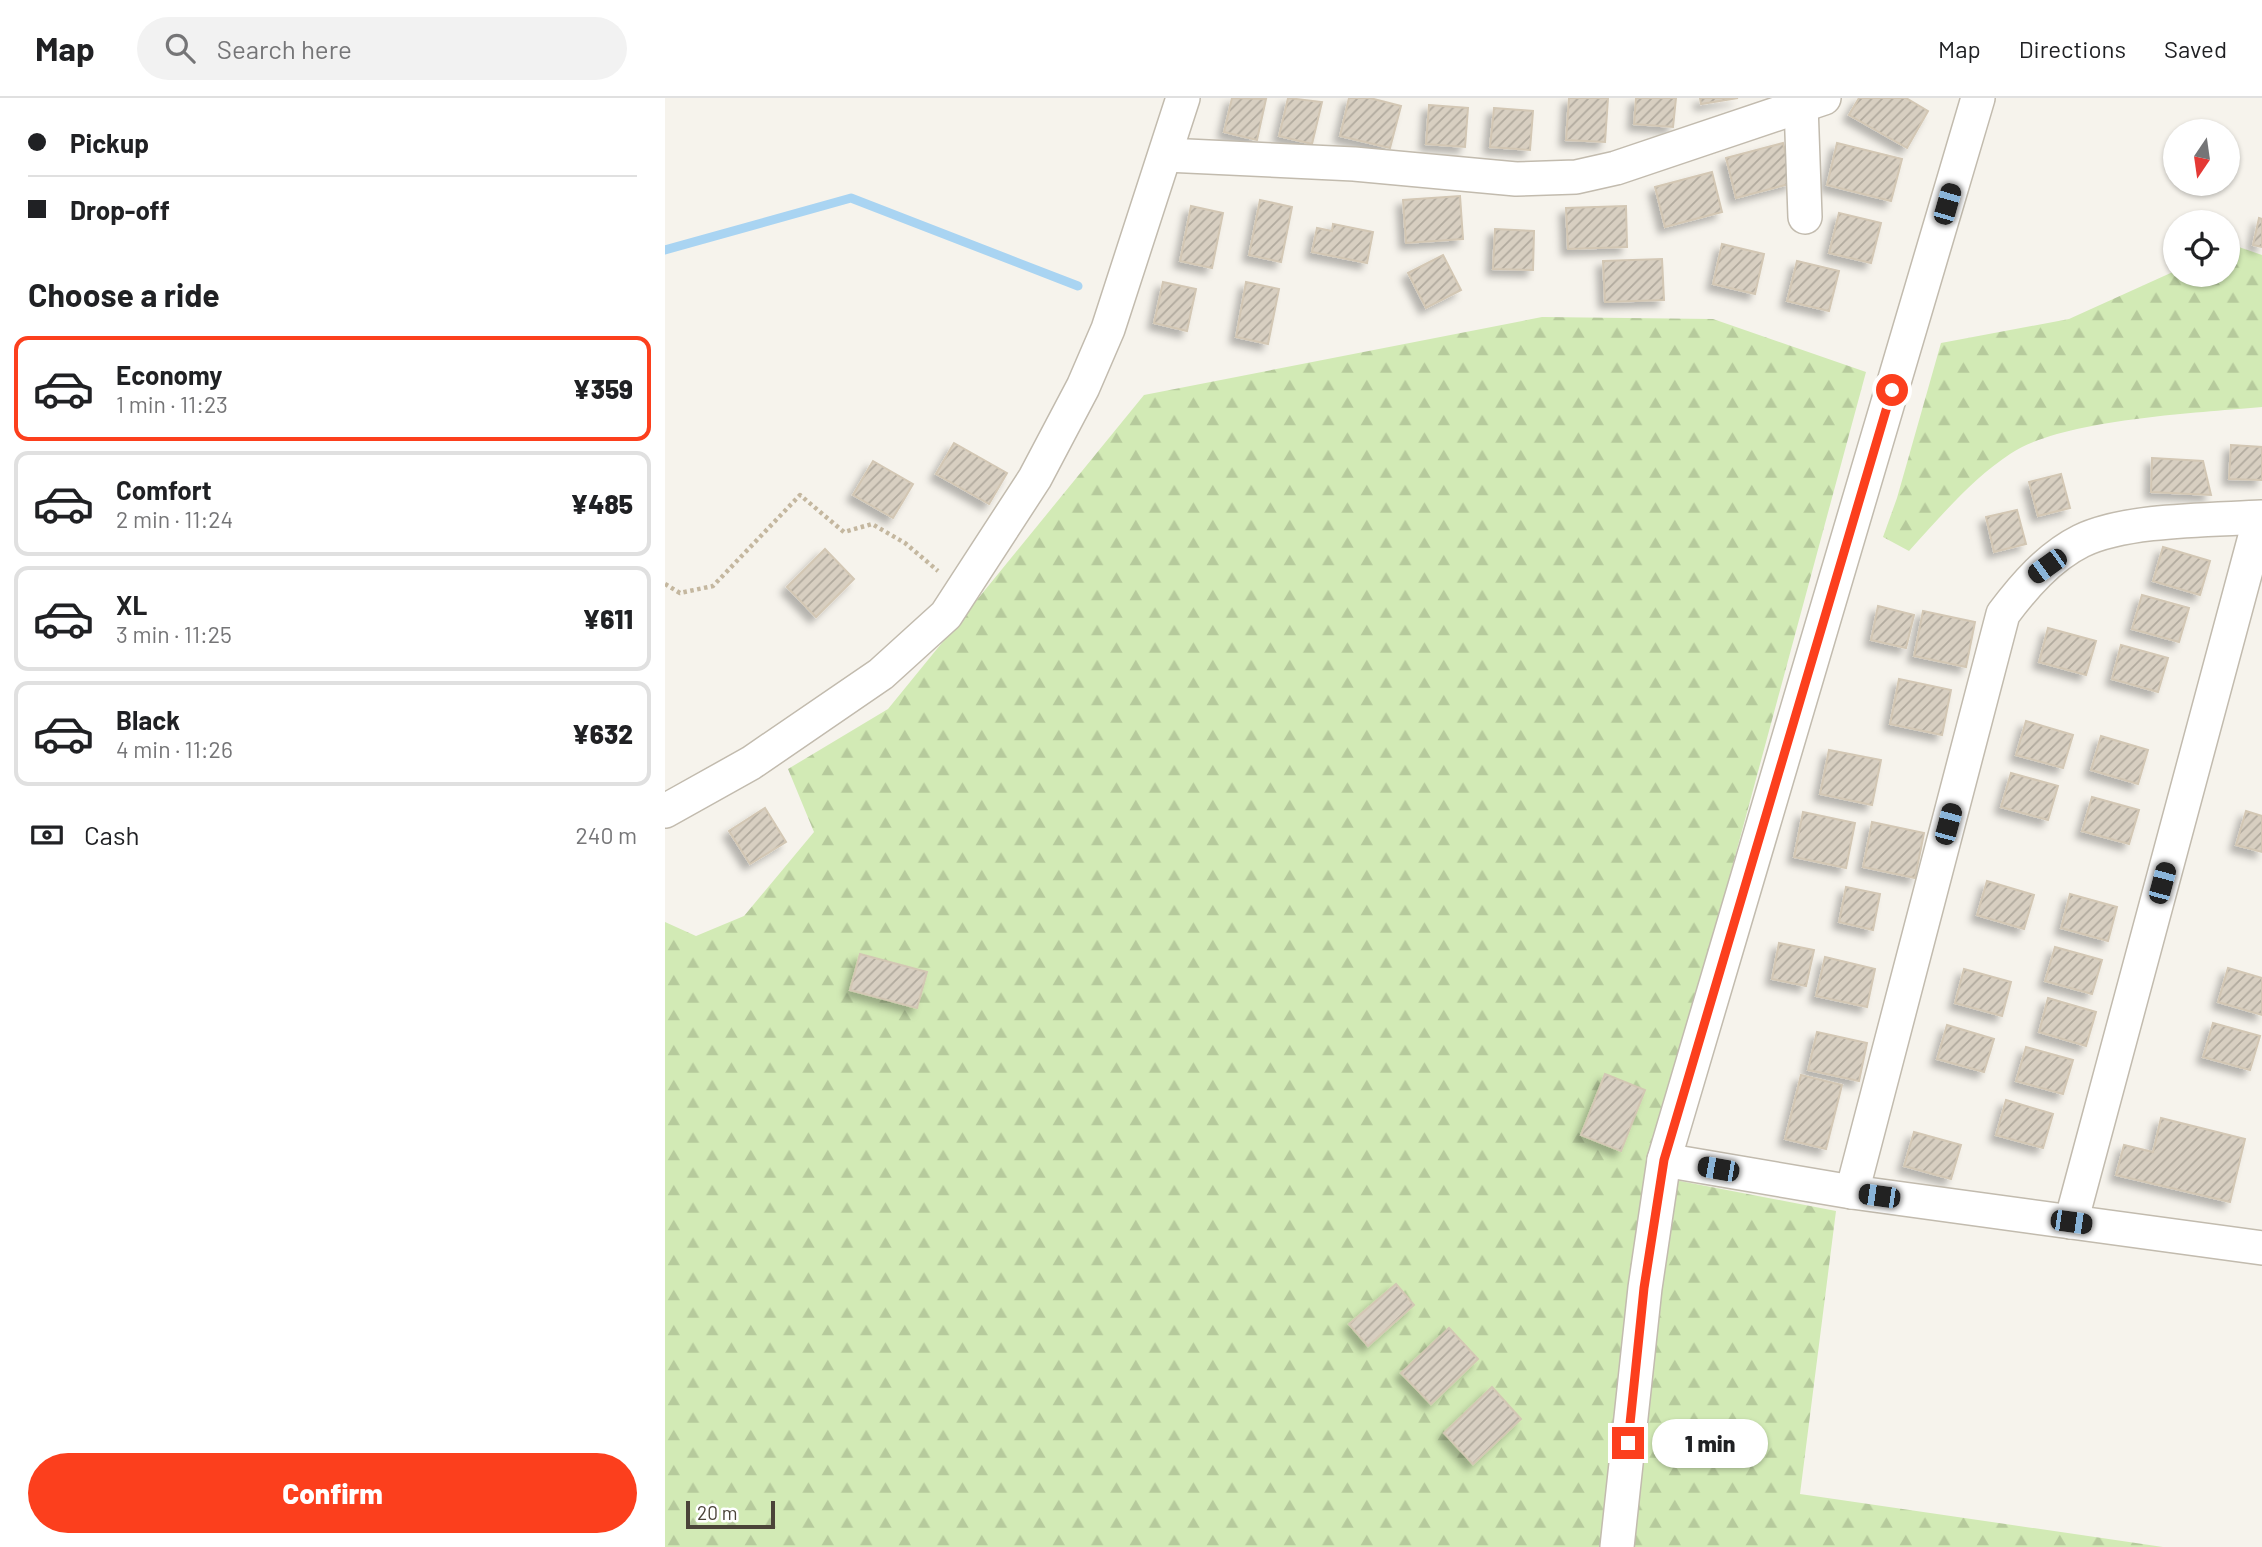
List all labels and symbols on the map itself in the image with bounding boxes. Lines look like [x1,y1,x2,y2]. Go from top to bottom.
north arrow [2163,119,2240,196]
car [1932,181,1963,227]
route start [1876,374,1908,406]
car [2024,545,2071,587]
car [1933,801,1964,847]
car [2147,860,2178,906]
car [1696,1155,1741,1183]
car [1857,1183,1902,1209]
car [2049,1209,2094,1235]
callout: 1 min [1653,1418,1768,1468]
route end [1612,1427,1644,1459]
scale bar [686,1498,775,1530]

